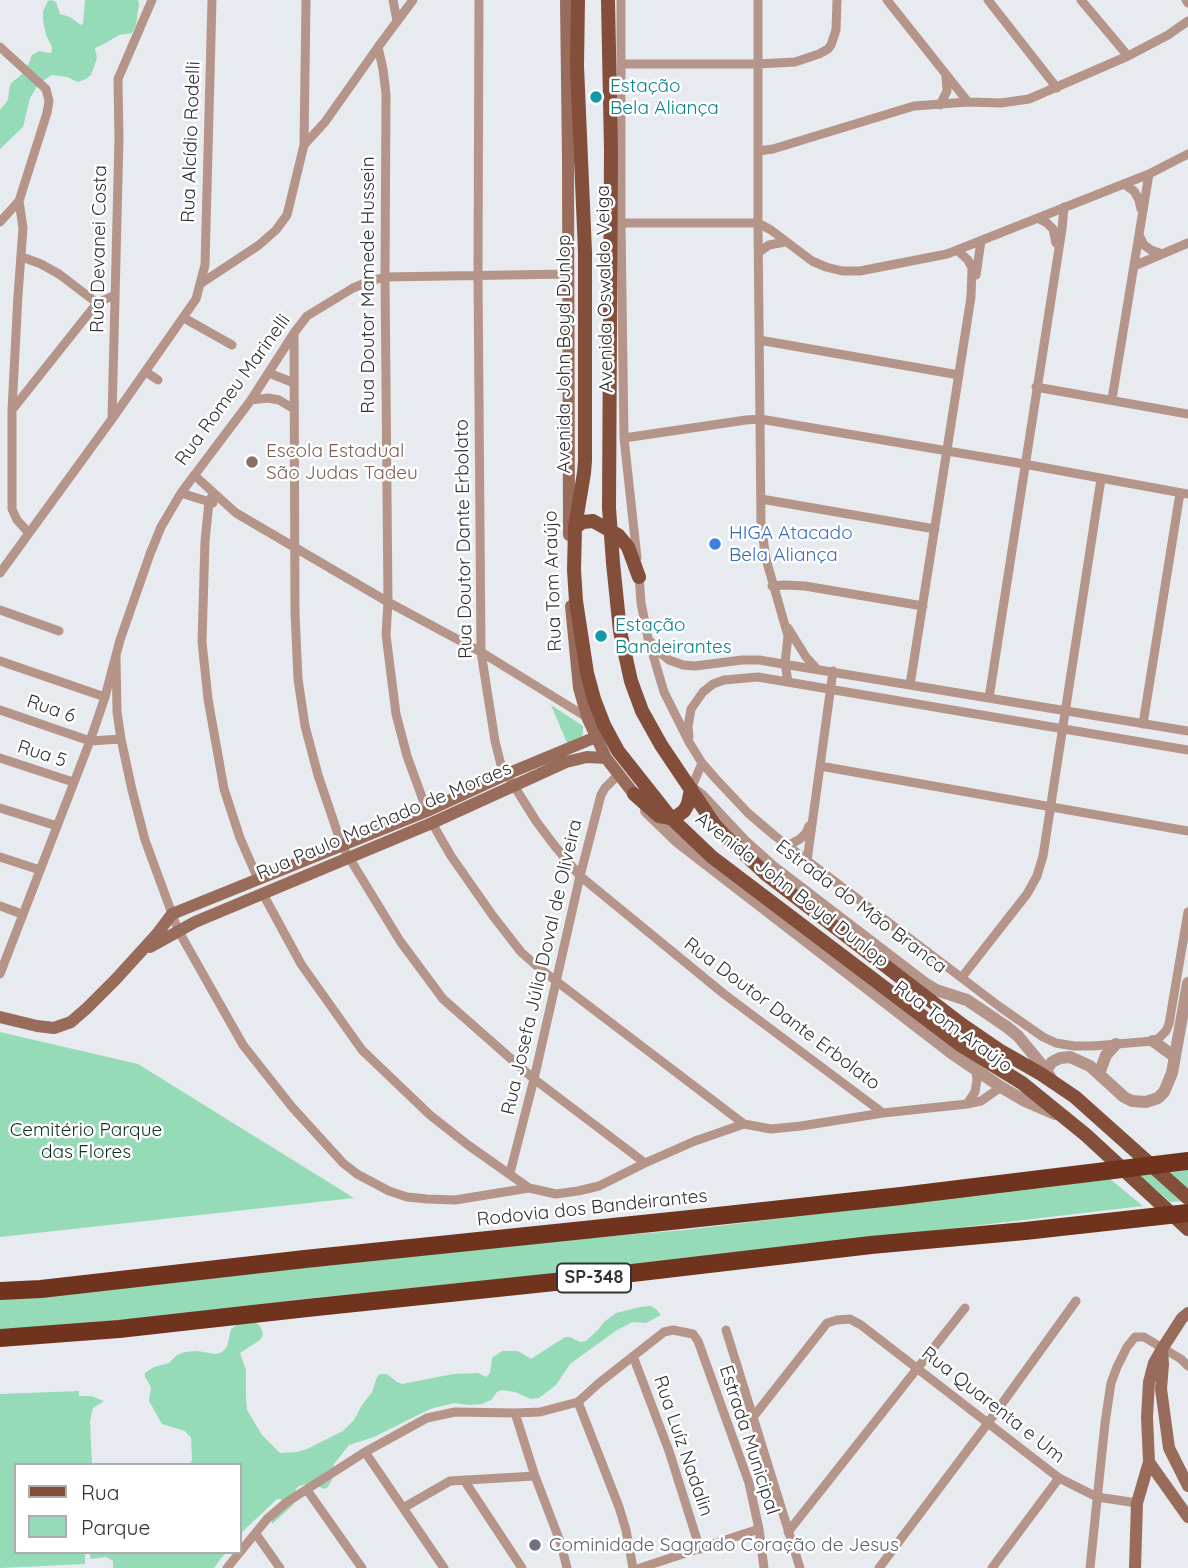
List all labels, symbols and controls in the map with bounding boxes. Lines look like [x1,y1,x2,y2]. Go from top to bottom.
street label: Rua Alcídio Rodelli [177,61,205,223]
place label: Estação Bela Aliança [610,75,719,119]
marker: Estação Bela Aliança [588,89,604,105]
street label: Rua Doutor Mamede Hussein [357,156,379,414]
street label: Rua Devanei Costa [86,165,112,333]
street label: Avenida Oswaldo Veiga [592,185,618,393]
street label: Avenida John Boyd Dunlop [553,235,575,473]
street label: Rua Romeu Marinelli [170,310,296,470]
street label: Rua Doutor Dante Erbolato [451,419,477,659]
place label: Escola Estadual São Judas Tadeu [266,440,418,484]
marker: Escola Estadual São Judas Tadeu [244,454,260,470]
street label: Rua Tom Araújo [539,510,567,652]
place label: HIGA Atacado Bela Aliança [729,522,853,566]
marker: HIGA Atacado Bela Aliança [707,536,723,552]
place label: Estação Bandeirantes [615,614,732,658]
marker: Estação Bandeirantes [593,628,609,644]
street label: Rua 6 [24,690,78,728]
street label: Rua 5 [15,735,69,773]
street label: Rua Paulo Machado de Moraes [253,757,515,885]
street label: Avenida John Boyd Dunlop [691,807,893,973]
street label: Rua Josefa Júlia Doval de Oliveira [497,817,587,1117]
street label: Estrada do Mão Branca [771,835,951,979]
street label: Rua Doutor Dante Erbolato [679,933,885,1095]
street label: Rua Tom Araújo [889,976,1017,1078]
park label: Cemitério Parque das Flores [10,1119,162,1163]
street label: Rodovia dos Bandeirantes [476,1185,708,1231]
road number: SP-348 [557,1264,631,1293]
street label: Rua Quarenta e Um [917,1342,1069,1468]
street label: Estrada Municipal [714,1362,784,1518]
street label: Rua Luíz Nadalin [648,1373,718,1519]
legend [14,1463,242,1554]
text: Rua [81,1479,120,1505]
text: Parque [81,1514,150,1540]
place label: Cominidade Sagrado Coração de Jesus [549,1534,899,1556]
marker: Cominidade Sagrado Coração de Jesus [527,1537,543,1553]

